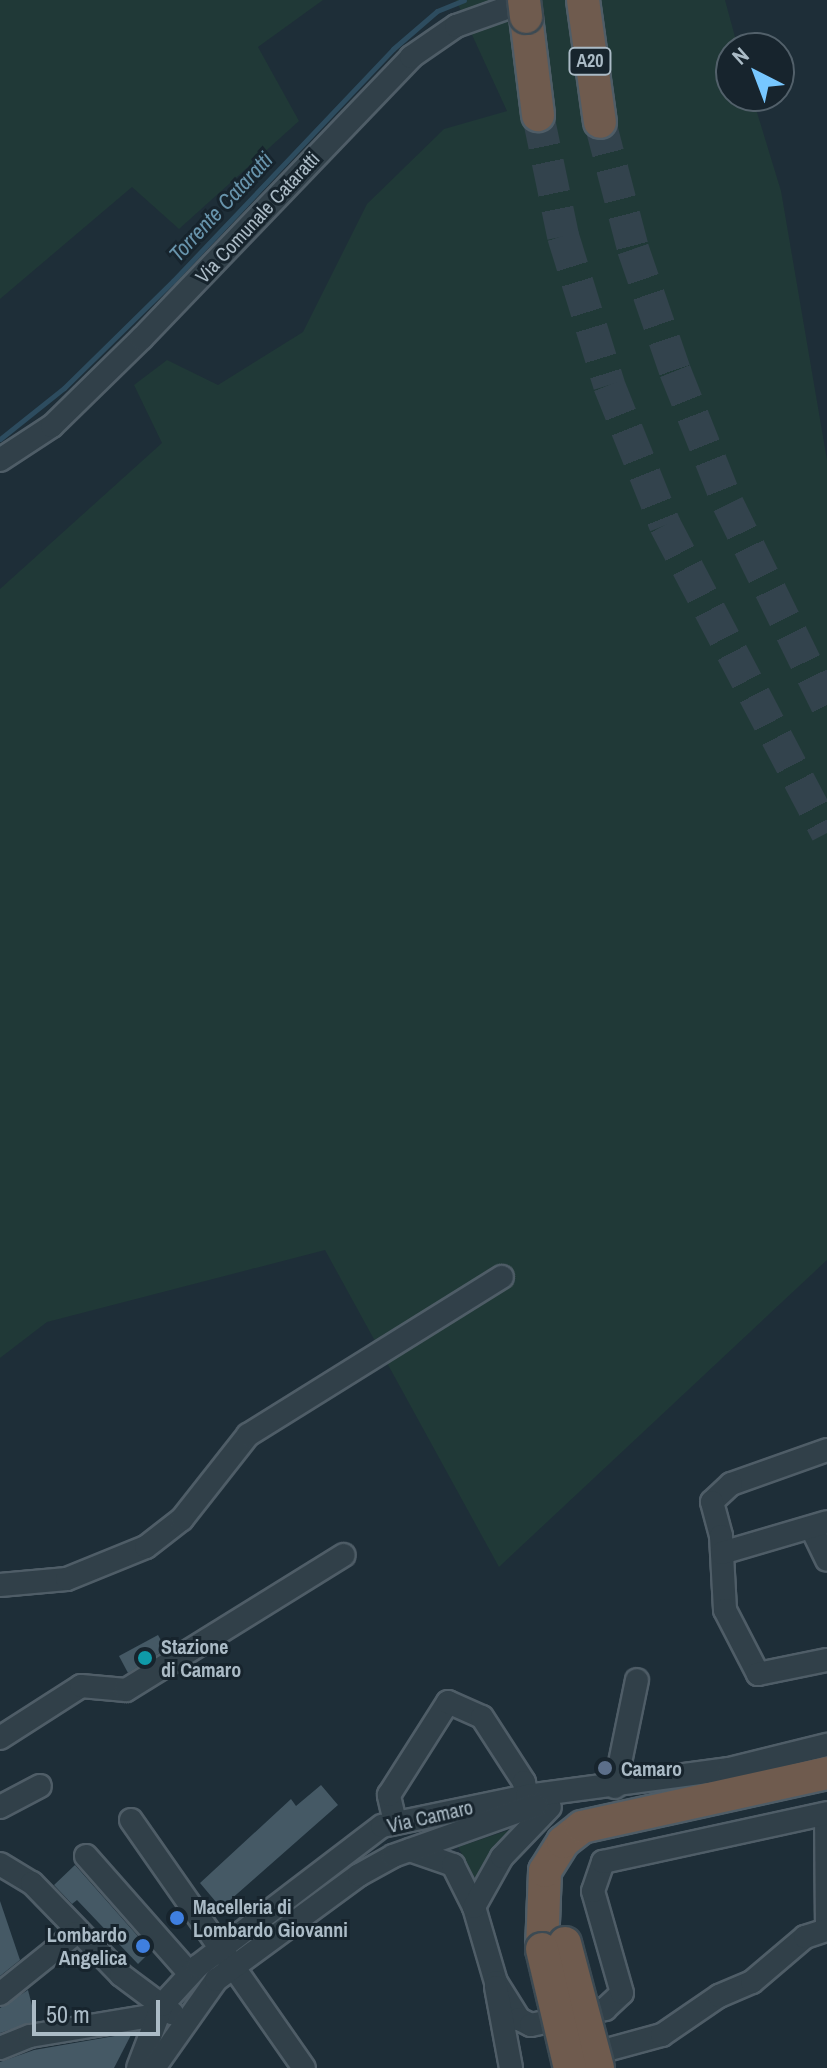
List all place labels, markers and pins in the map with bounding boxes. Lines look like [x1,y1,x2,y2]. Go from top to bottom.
place label: Stazione di Camaro [161,1634,241,1681]
marker: Stazione di Camaro [136,1649,154,1667]
place label: Camaro [621,1756,682,1780]
marker: Camaro [596,1759,614,1777]
place label: Macelleria di Lombardo Giovanni [193,1894,348,1941]
marker: Macelleria di Lombardo Giovanni [168,1909,186,1927]
place label: Lombardo Angelica [47,1922,127,1969]
marker: Lombardo Angelica [134,1937,152,1955]

